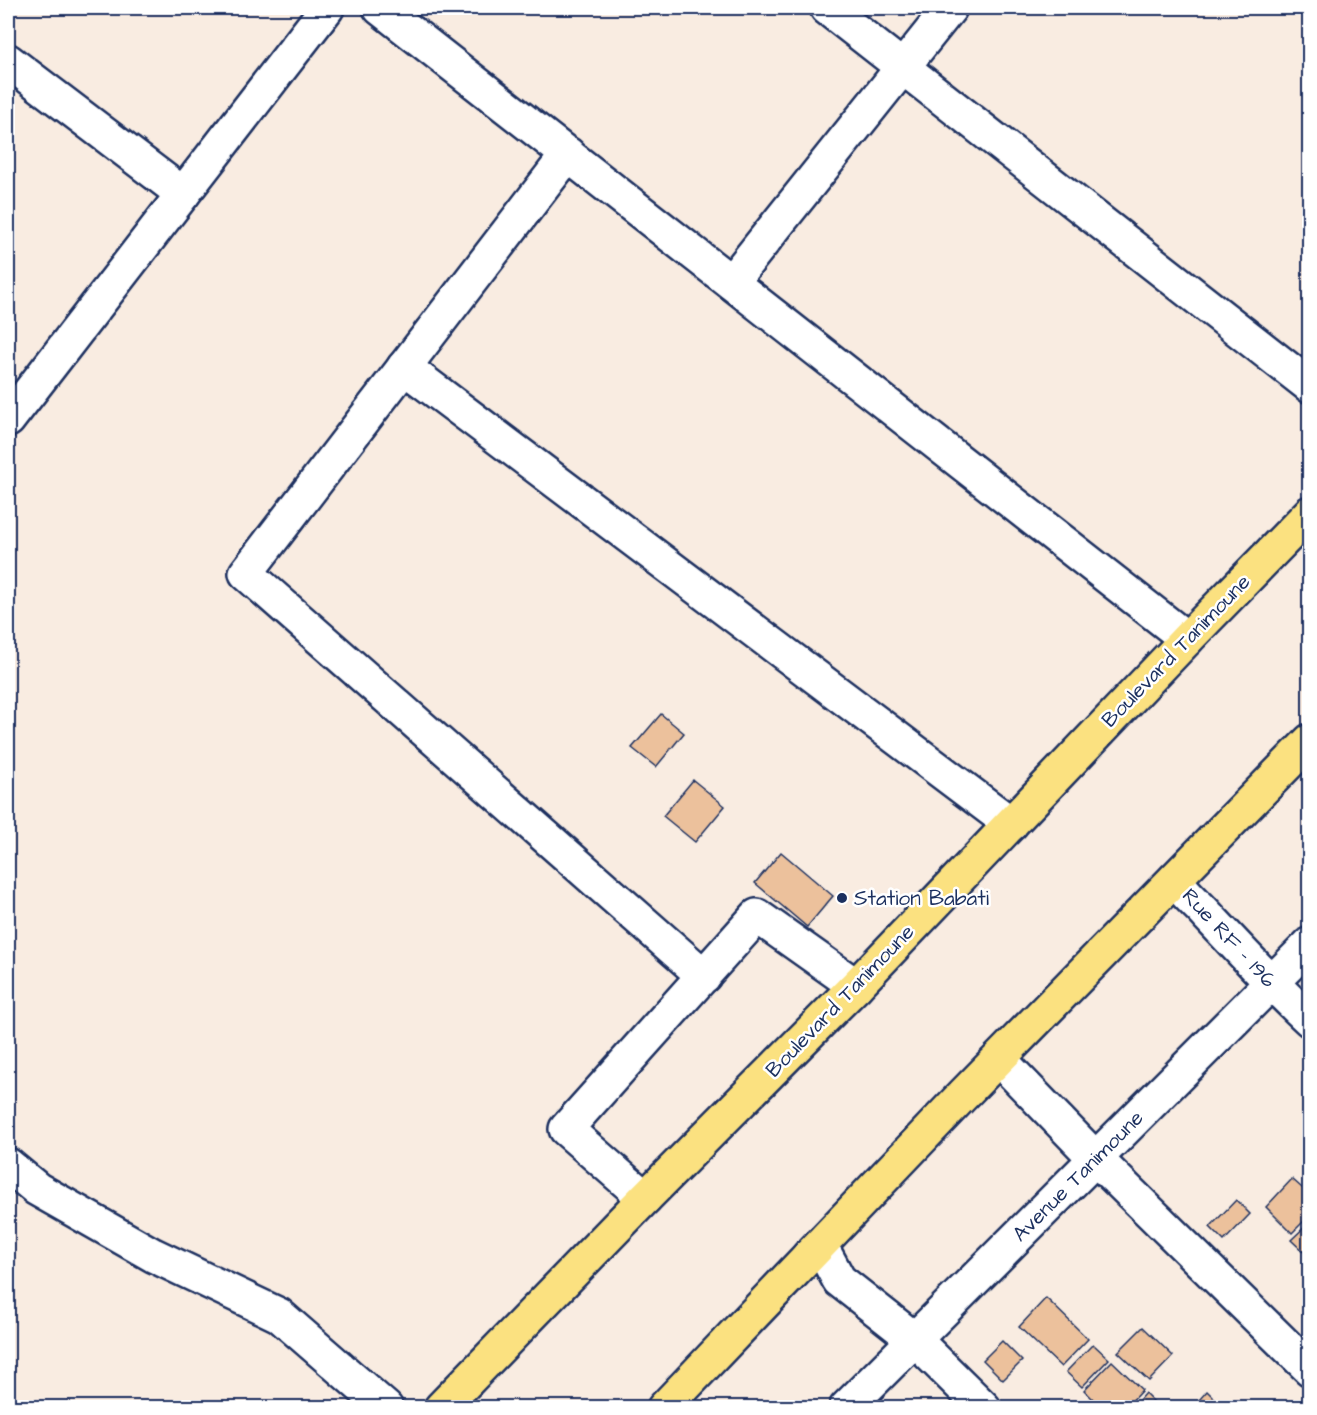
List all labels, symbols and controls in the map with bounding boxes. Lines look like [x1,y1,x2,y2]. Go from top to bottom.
street label: Boulevard Tanimoune [1095,568,1257,734]
street label: Rue RF - 196 [1175,882,1283,994]
place label: Station Babati [854,884,989,913]
marker: Station Babati [835,891,849,905]
street label: Boulevard Tanimoune [759,918,921,1084]
street label: Avenue Tanimoune [1006,1104,1150,1248]

